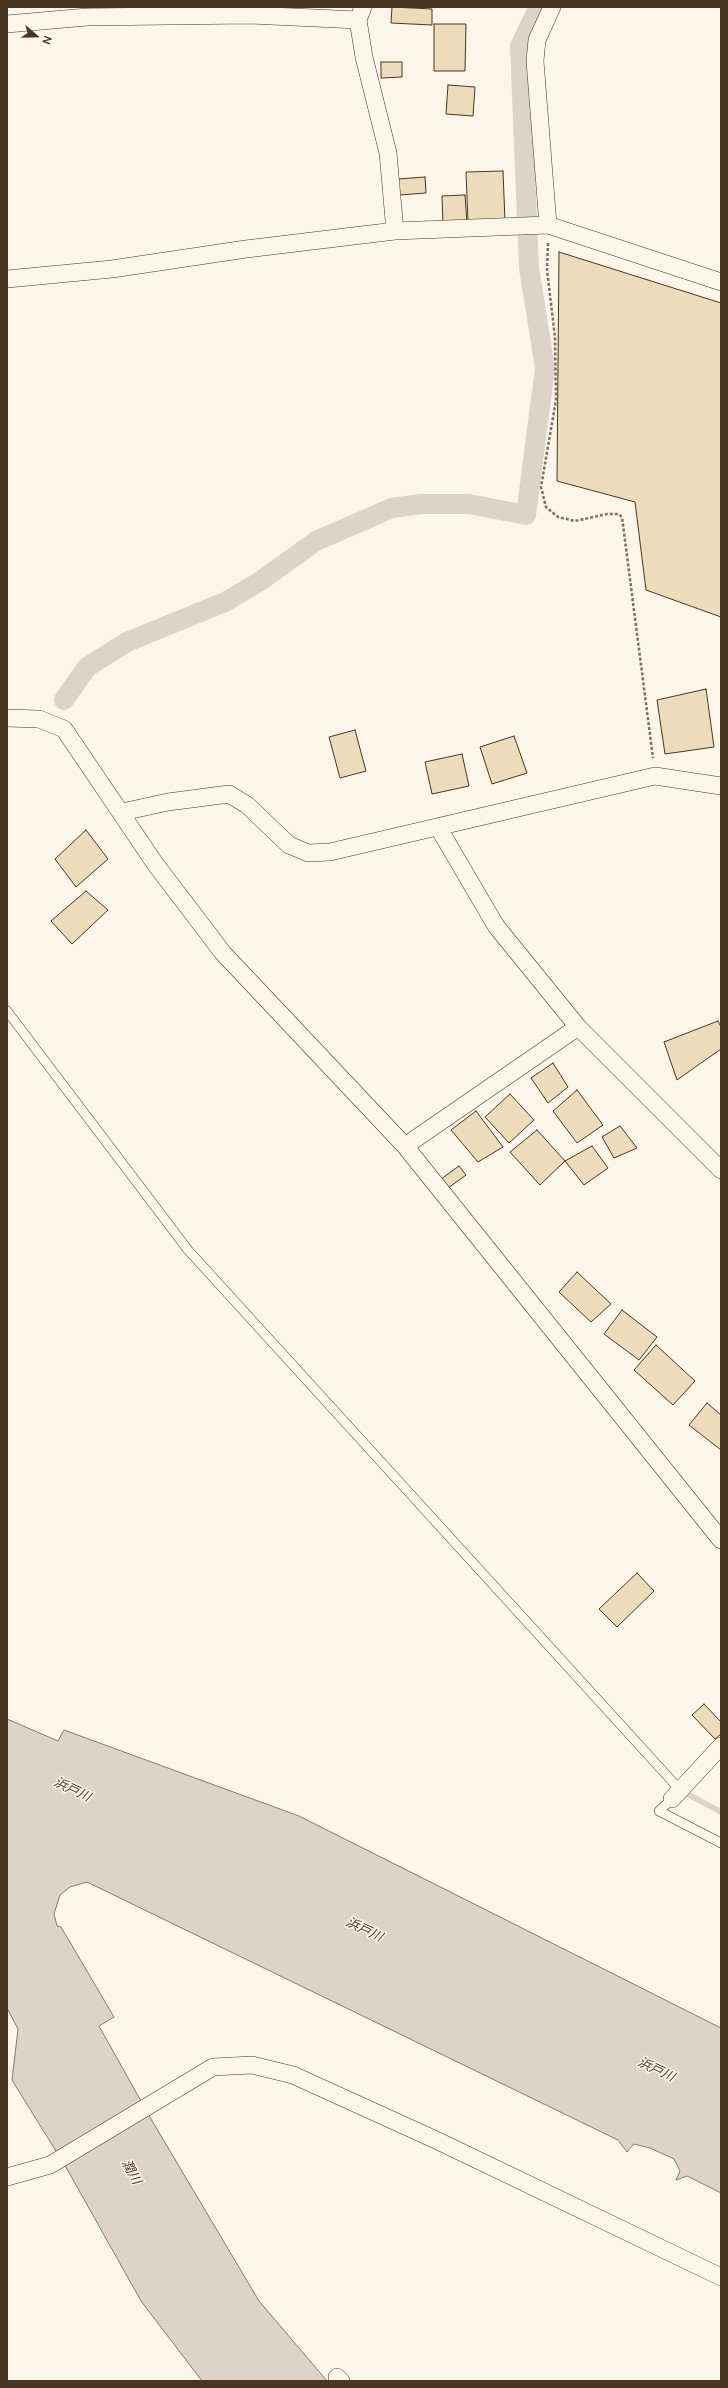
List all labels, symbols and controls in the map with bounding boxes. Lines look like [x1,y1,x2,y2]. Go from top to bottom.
north arrow [16,16,56,56]
text: N [39,34,56,47]
water label: 浜戸川 [51,1774,93,1806]
water label: 浜戸川 [343,1914,385,1946]
water label: 浜戸川 [635,2054,677,2086]
water label: 潤川 [118,2157,144,2187]

